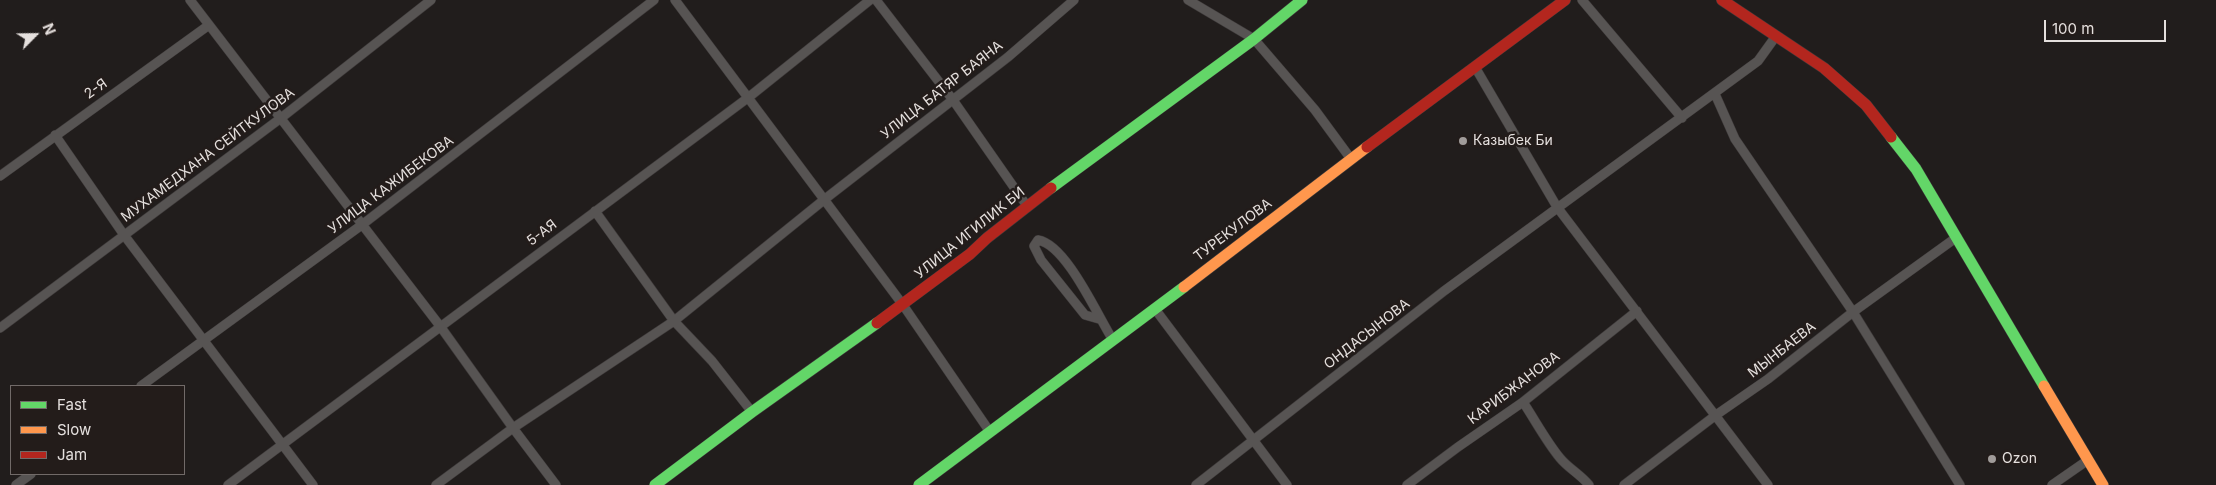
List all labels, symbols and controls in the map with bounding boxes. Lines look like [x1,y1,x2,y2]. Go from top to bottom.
north arrow [10,10,60,60]
scale bar [2046,10,2168,42]
text: 100 m [2052,19,2094,38]
text: N [39,21,59,37]
street label: УЛИЦА БАТЯР БАЯНА [878,37,1006,143]
street label: 2-Я [81,75,111,103]
street label: МУХАМЕДХАНА СЕЙТКУЛОВА [118,84,298,226]
street label: УЛИЦА КАЖИБЕКОВА [325,132,457,238]
place label: Казыбек Би [1473,133,1553,149]
marker: Казыбек Би [1457,135,1469,147]
street label: УЛИЦА ИГИЛИК БИ [912,183,1028,283]
street label: ТУРЕКУЛОВА [1191,195,1275,265]
street label: 5-АЯ [524,216,560,250]
street label: ОНДАСЫНОВА [1321,295,1413,373]
street label: МЫНБАЕВА [1745,318,1819,382]
street label: КАРИБЖАНОВА [1465,348,1563,428]
legend [10,385,185,475]
text: Fast [57,395,87,414]
text: Slow [57,420,91,439]
text: Jam [57,445,87,464]
place label: Ozon [2002,451,2037,467]
marker: Ozon [1986,453,1998,465]

